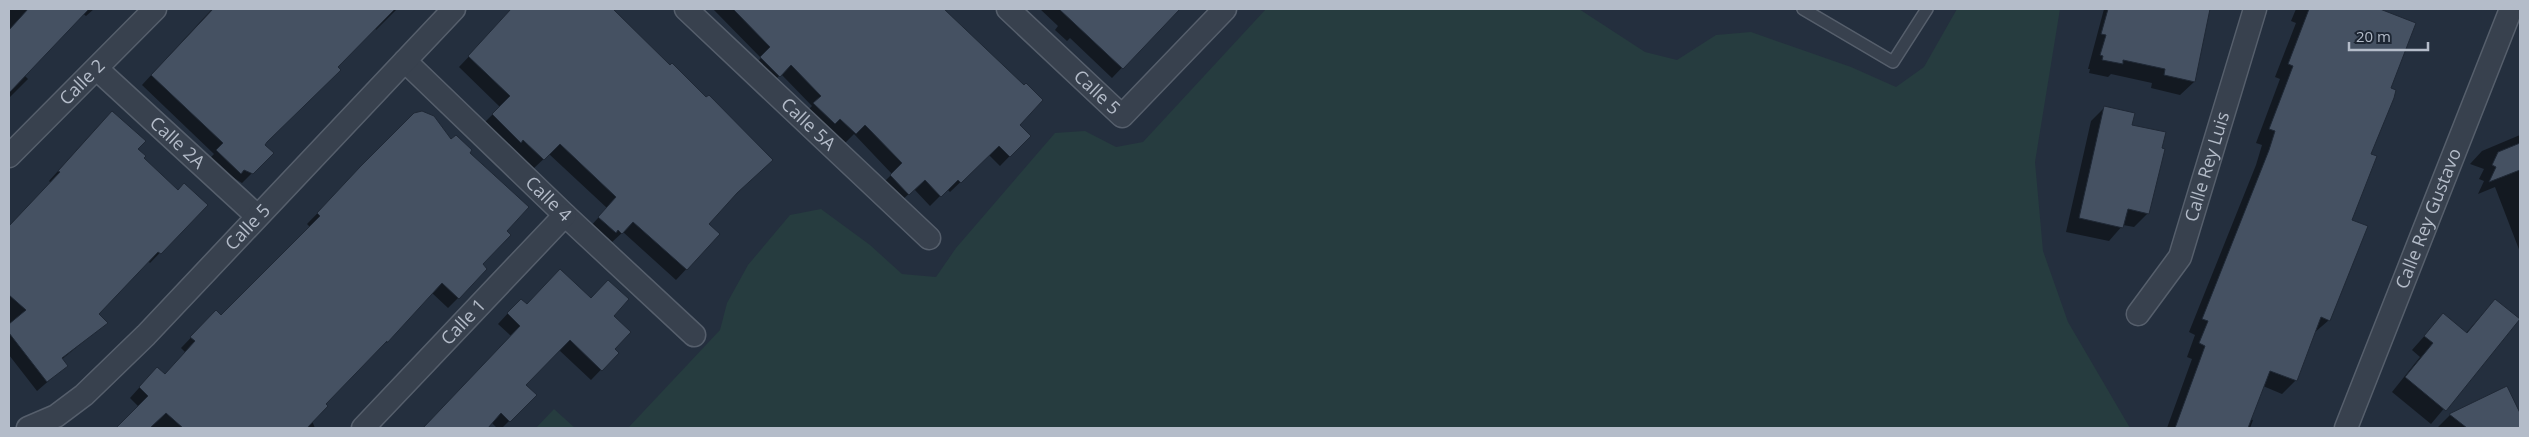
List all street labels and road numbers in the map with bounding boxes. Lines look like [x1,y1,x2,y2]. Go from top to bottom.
street label: Calle 2 [53,53,110,110]
street label: Calle 5 [1069,64,1126,120]
street label: Calle 5A [776,92,842,156]
street label: Calle Rey Luis [2178,109,2234,224]
street label: Calle 2A [145,111,211,174]
street label: Calle Rey Gustavo [2389,144,2466,292]
street label: Calle 4 [521,170,577,226]
street label: Calle 5 [219,198,275,255]
street label: Calle 1 [435,293,491,350]

